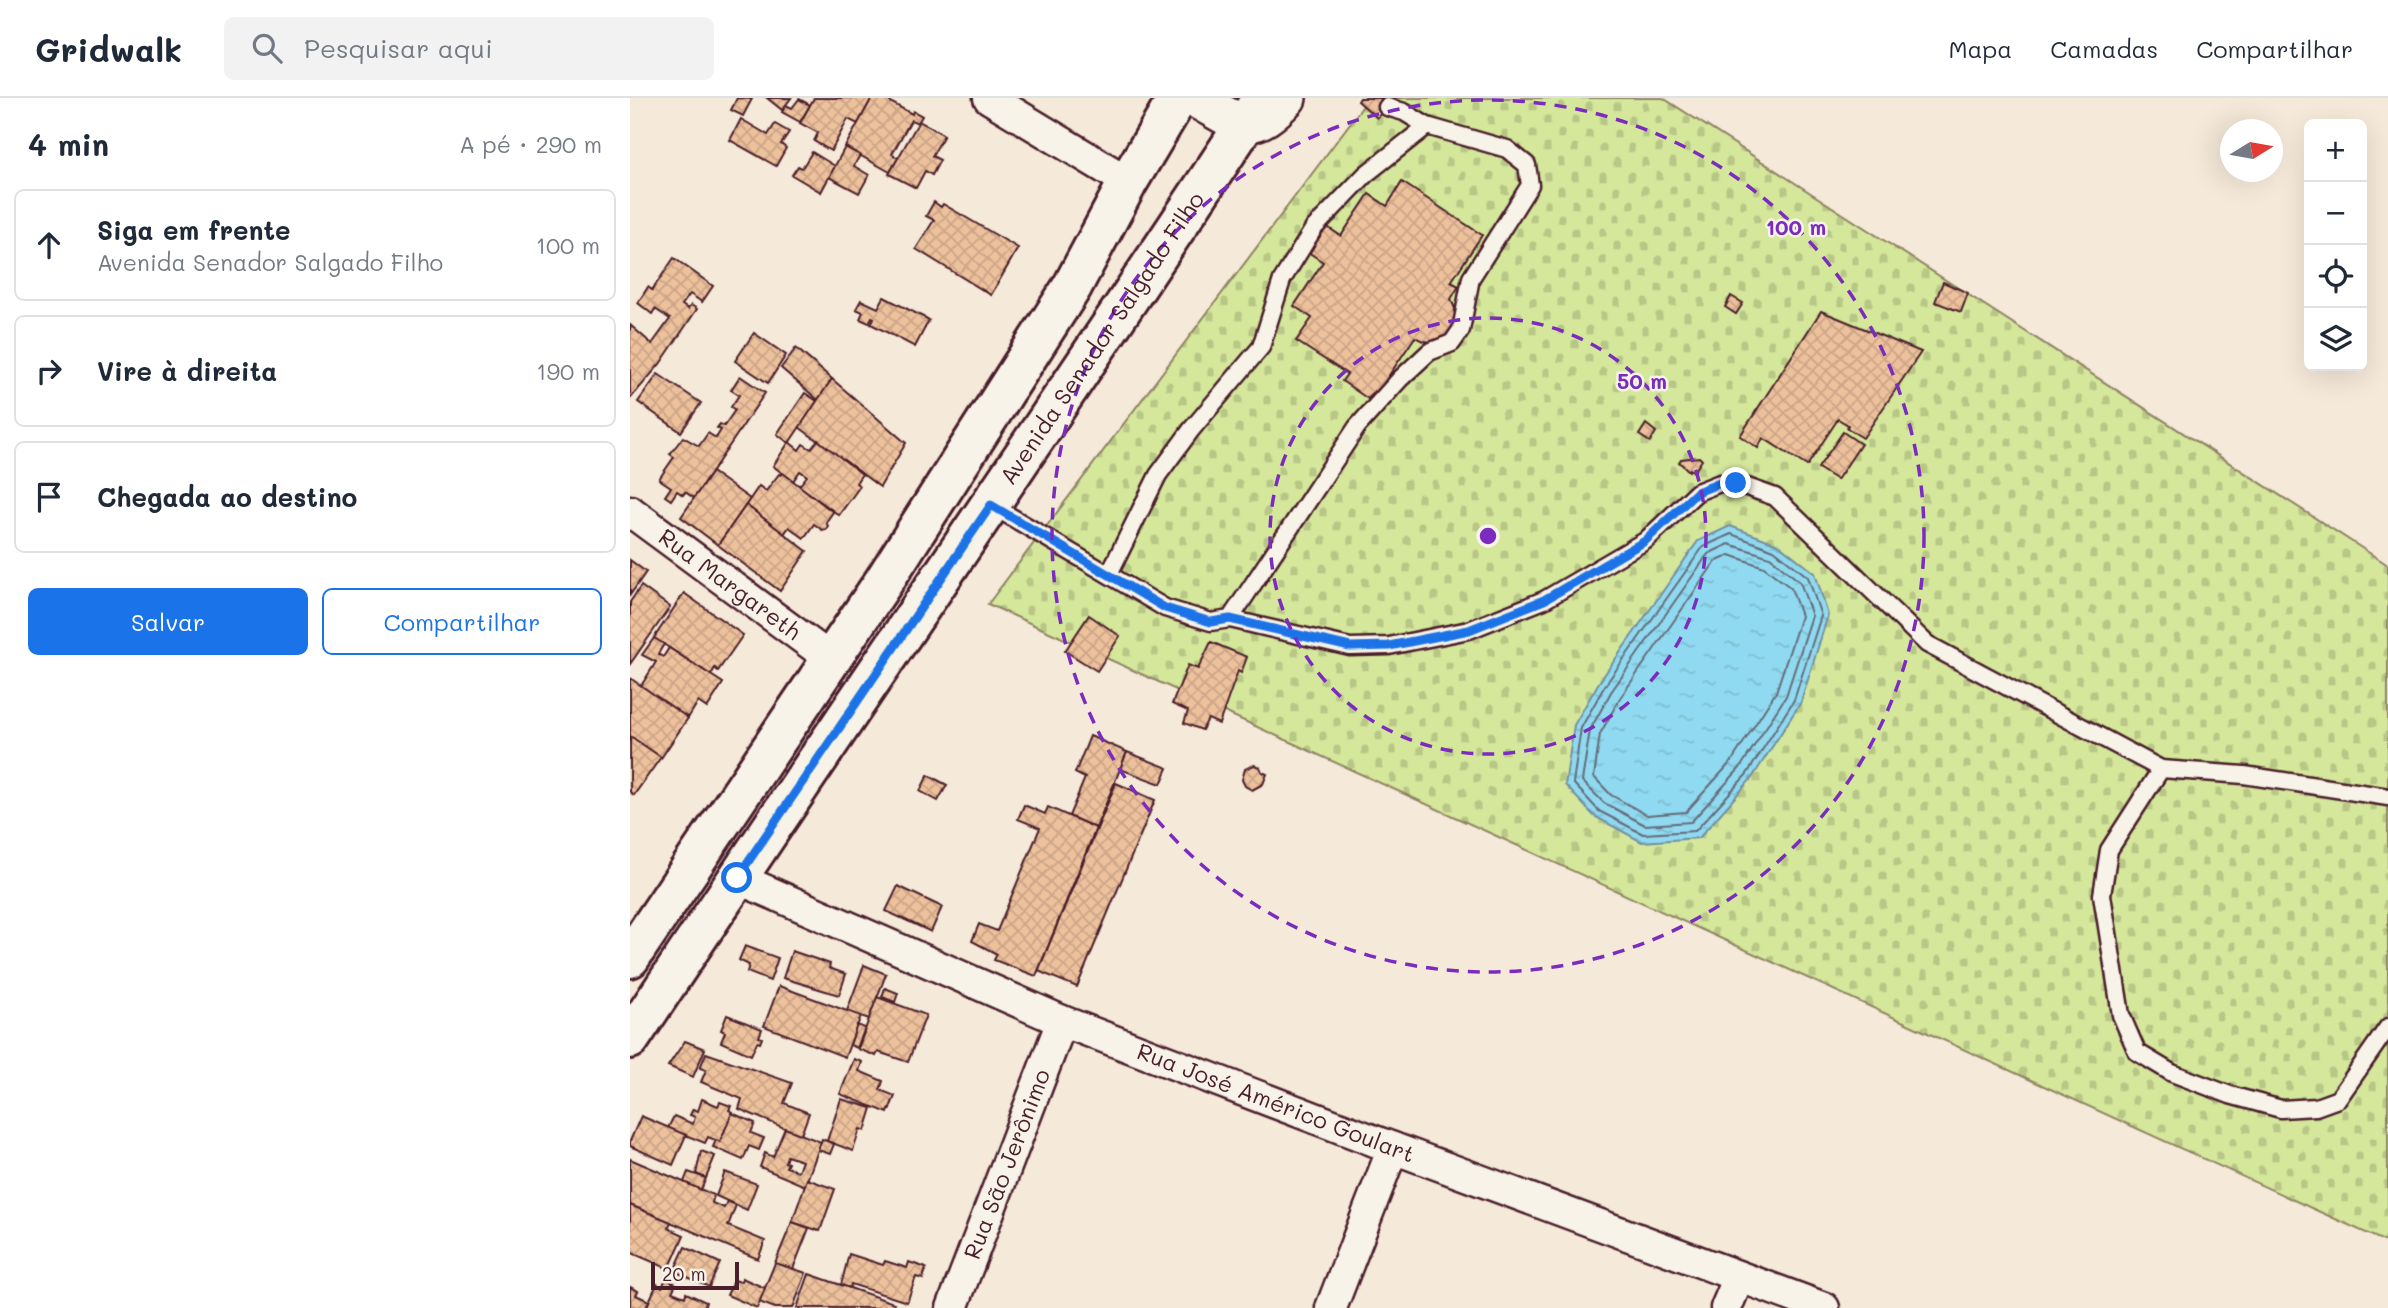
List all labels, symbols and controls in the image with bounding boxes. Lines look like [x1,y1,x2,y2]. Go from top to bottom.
search box [224,17,714,80]
text: Gridwalk [35,27,182,70]
icon: search [248,29,286,67]
text: Pesquisar aqui [304,31,493,65]
text: Mapa [1948,33,2012,64]
text: Camadas [2050,33,2158,64]
text: Compartilhar [2196,33,2353,64]
north arrow [2220,119,2283,182]
map controls [2304,119,2367,371]
button: + [2304,119,2367,182]
text: 4 min [28,124,109,164]
text: A pé · 290 m [459,129,602,159]
button: − [2304,182,2367,245]
street label: Avenida Senador Salgado Filho [992,186,1210,490]
text: Siga em frente [97,213,291,247]
text: 100 m [1766,213,1826,240]
icon: ahead [30,226,68,264]
text: 100 m [536,230,600,260]
button: locate [2304,245,2367,308]
text: Avenida Senador Salgado Filho [97,247,443,277]
button: layers [2304,308,2367,371]
icon: right [30,352,68,390]
text: Vire à direita [97,354,277,388]
text: 190 m [536,356,600,386]
text: 50 m [1617,367,1667,394]
route end [1720,467,1751,498]
icon: arrive [30,478,68,516]
text: Chegada ao destino [97,480,357,514]
street label: Rua Margareth [653,521,808,646]
centre of rings [1476,524,1500,548]
button: Salvar [28,588,308,655]
button: Compartilhar [322,588,602,655]
route start [721,862,752,893]
street label: Rua José Américo Goulart [1133,1035,1419,1169]
street label: Rua São Jerônimo [956,1065,1056,1263]
scale bar [651,1259,738,1291]
text: 20 m [662,1261,706,1286]

